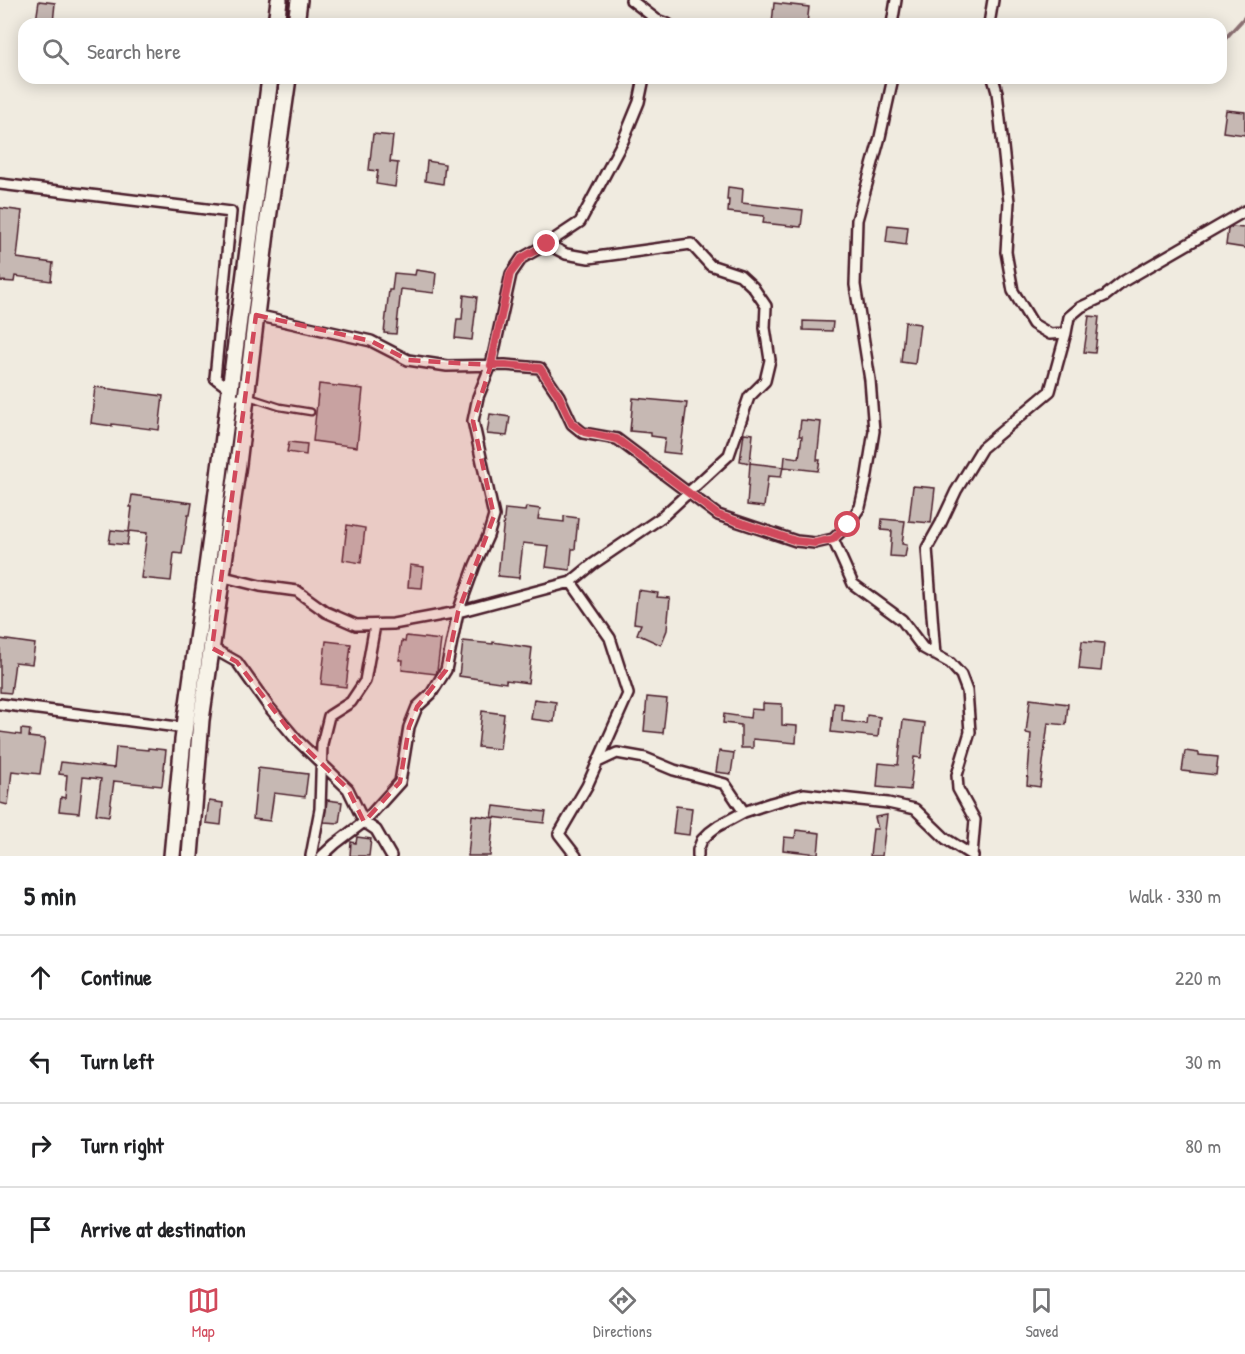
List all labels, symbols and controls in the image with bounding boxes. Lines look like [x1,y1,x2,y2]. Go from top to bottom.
search box [18,18,1227,84]
icon: search [39,35,72,68]
text: Search here [87,36,181,66]
route end [533,230,559,256]
route start [834,511,860,537]
text: 5 min [24,878,76,913]
text: Walk · 330 m [1129,882,1221,909]
icon: ahead [24,961,57,994]
text: Continue [81,962,152,992]
text: 220 m [1175,964,1221,991]
icon: left [24,1045,57,1078]
text: Turn left [81,1046,154,1076]
text: 30 m [1185,1048,1221,1075]
icon: right [24,1129,57,1162]
text: Turn right [81,1130,164,1160]
text: 80 m [1185,1132,1221,1159]
icon: arrive [24,1213,57,1246]
text: Arrive at destination [81,1214,246,1244]
tab: Map [187,1284,220,1342]
tab: Directions [593,1284,652,1342]
tab: Saved [1025,1284,1058,1342]

